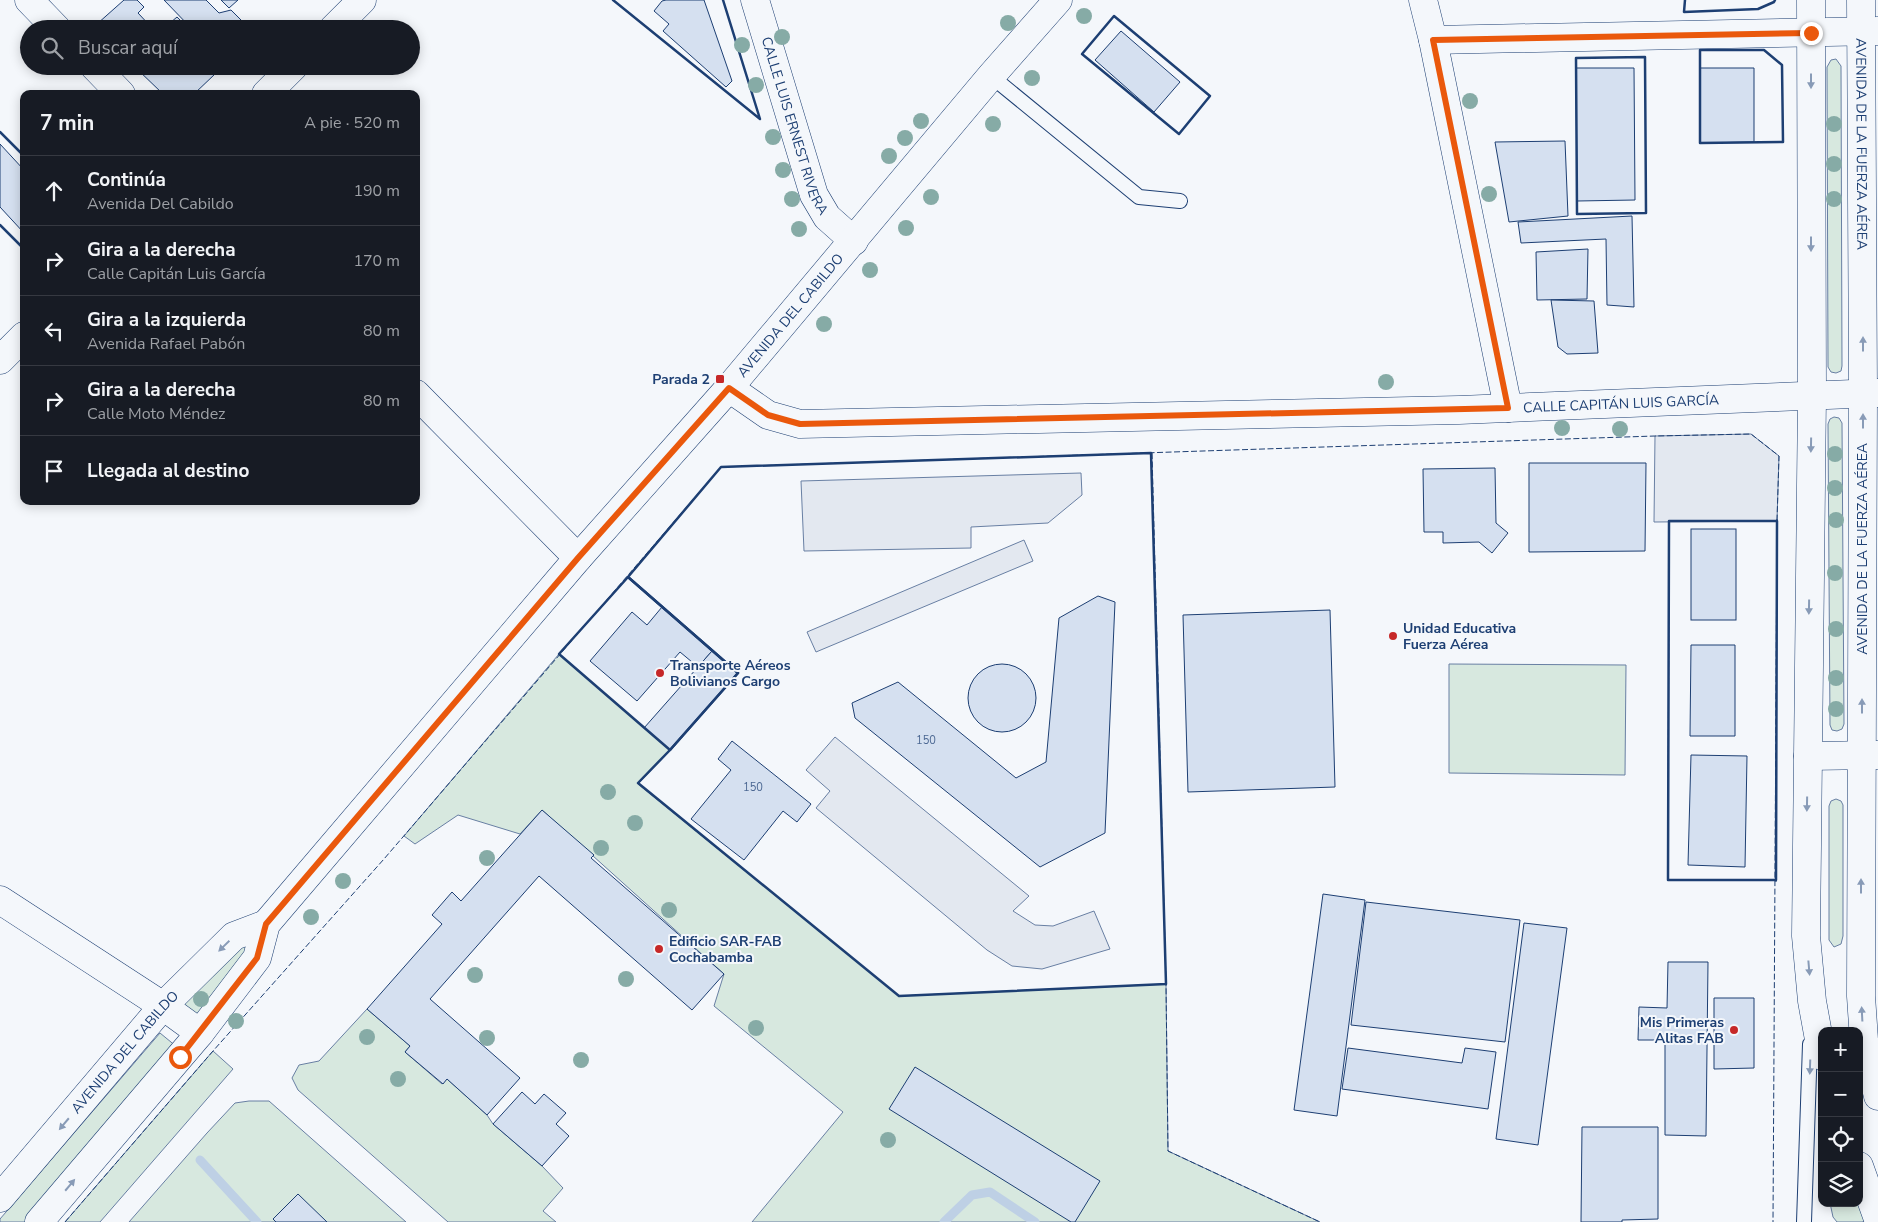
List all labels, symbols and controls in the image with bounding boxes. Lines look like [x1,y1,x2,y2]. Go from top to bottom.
search box [20,20,420,75]
route end [1800,22,1823,45]
icon: search [38,34,66,62]
text: Buscar aquí [78,35,177,61]
street label: CALLE LUIS ERNEST RIVERA [757,35,833,219]
street label: AVENIDA DE LA FUERZA AÉREA [1851,38,1871,250]
one-way arrow [1807,74,1815,90]
text: 7 min [40,109,94,137]
text: A pie · 520 m [304,112,400,134]
text: Continúa [87,167,166,193]
icon: ahead [40,177,68,205]
text: 190 m [353,180,400,202]
text: Avenida Del Cabildo [87,193,234,215]
one-way arrow [1807,236,1815,252]
text: Gira a la derecha [87,237,236,263]
icon: right [40,247,68,275]
text: 170 m [353,250,400,272]
street label: AVENIDA DEL CABILDO [733,250,848,381]
text: Calle Capitán Luis García [87,263,266,285]
text: Gira a la izquierda [87,307,246,333]
icon: left [40,317,68,345]
text: 80 m [363,320,400,342]
text: Avenida Rafael Pabón [87,333,245,355]
one-way arrow [1859,336,1867,352]
place label: Parada 2 [652,370,710,389]
marker: Parada 2 [714,373,726,385]
text: Gira a la derecha [87,377,236,403]
icon: right [40,387,68,415]
text: 80 m [363,390,400,412]
street label: CALLE CAPITÁN LUIS GARCÍA [1523,390,1719,417]
text: Calle Moto Méndez [87,403,226,425]
one-way arrow [1859,413,1867,429]
one-way arrow [1807,437,1815,453]
street label: AVENIDA DE LA FUERZA AÉREA [1853,443,1872,655]
icon: arrive [40,457,68,485]
text: Llegada al destino [87,458,249,484]
one-way arrow [1805,599,1813,615]
place label: Unidad Educativa Fuerza Aérea [1403,619,1516,654]
marker: Unidad Educativa Fuerza Aérea [1387,630,1399,642]
place label: Transporte Aéreos Bolivianos Cargo [670,656,791,691]
marker: Transporte Aéreos Bolivianos Cargo [654,667,666,679]
one-way arrow [1858,698,1866,714]
house number: 150 [916,733,936,748]
house number: 150 [743,780,763,795]
one-way arrow [1803,797,1811,813]
one-way arrow [1857,878,1865,894]
place label: Edificio SAR-FAB Cochabamba [669,932,782,967]
one-way arrow [218,940,230,952]
marker: Edificio SAR-FAB Cochabamba [653,943,665,955]
one-way arrow [1805,961,1813,977]
street label: AVENIDA DEL CABILDO [67,987,183,1118]
one-way arrow [1858,1006,1866,1022]
place label: Mis Primeras Alitas FAB [1640,1013,1724,1048]
marker: Mis Primeras Alitas FAB [1728,1024,1740,1036]
map controls [1818,1027,1863,1207]
button: + [1818,1027,1863,1072]
route start [169,1046,192,1069]
one-way arrow [1805,1059,1813,1075]
button: − [1818,1072,1863,1117]
one-way arrow [58,1117,69,1130]
button: locate [1818,1117,1863,1162]
button: layers [1818,1162,1863,1207]
one-way arrow [65,1179,76,1192]

